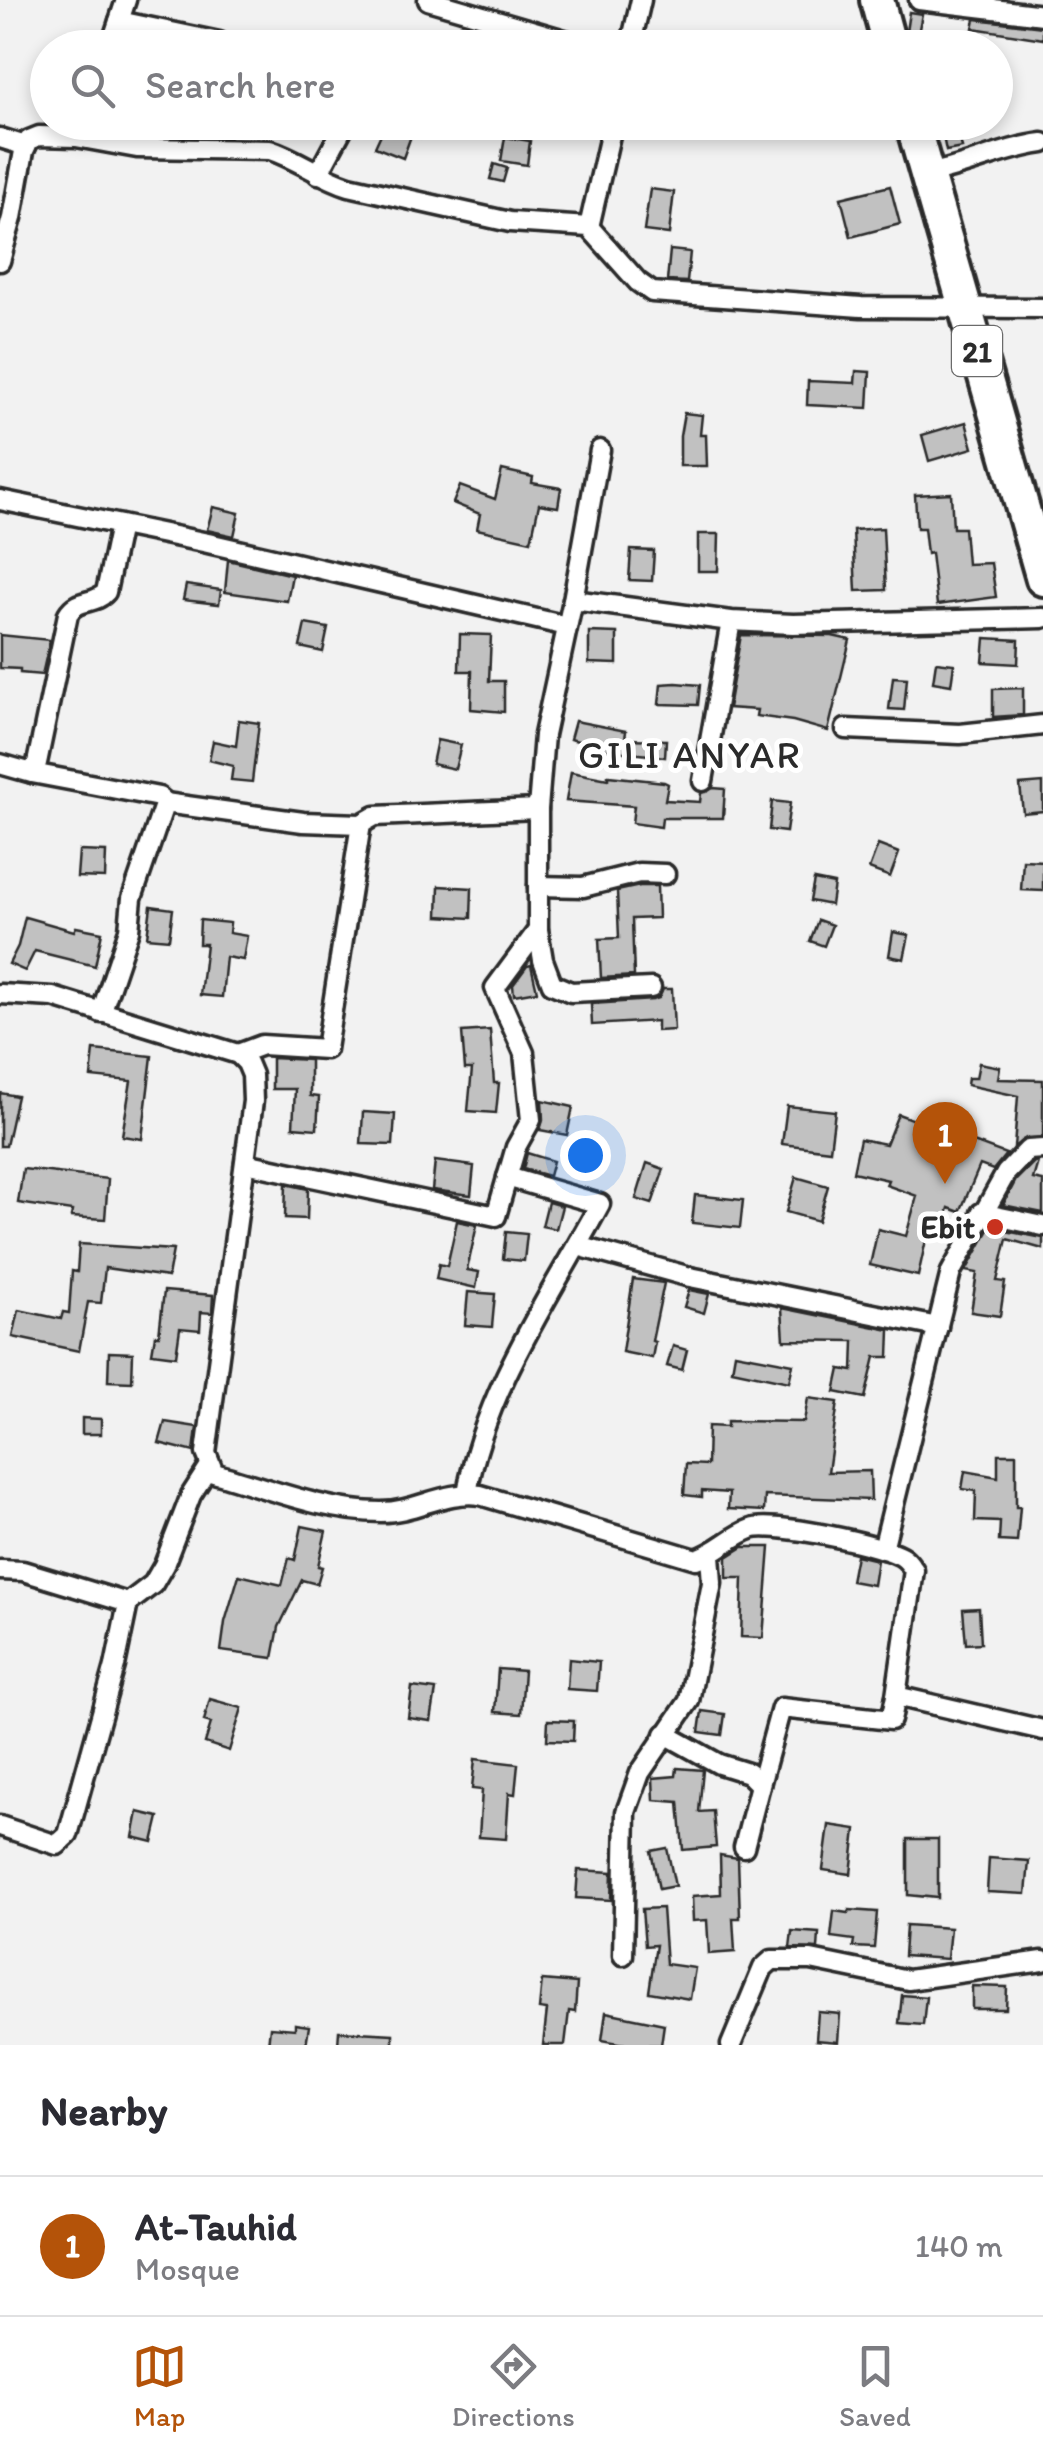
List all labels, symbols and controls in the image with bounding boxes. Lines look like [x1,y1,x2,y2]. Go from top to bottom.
search box [30,30,1013,140]
icon: search [65,58,120,113]
text: Search here [145,62,336,108]
road number: 21 [952,326,1002,376]
district label: GILI ANYAR [578,732,802,778]
pin: 1 [912,1102,978,1184]
your location [560,1130,611,1181]
place label: Ebit [921,1208,975,1246]
marker: Ebit [984,1216,1006,1238]
text: Nearby [40,2085,167,2136]
text: At-Tauhid [135,2204,297,2250]
text: 1 [65,2227,80,2265]
text: 140 m [915,2227,1003,2265]
text: Mosque [135,2250,240,2288]
tab: Map [132,2339,187,2433]
tab: Directions [452,2339,575,2433]
tab: Saved [839,2339,911,2433]

